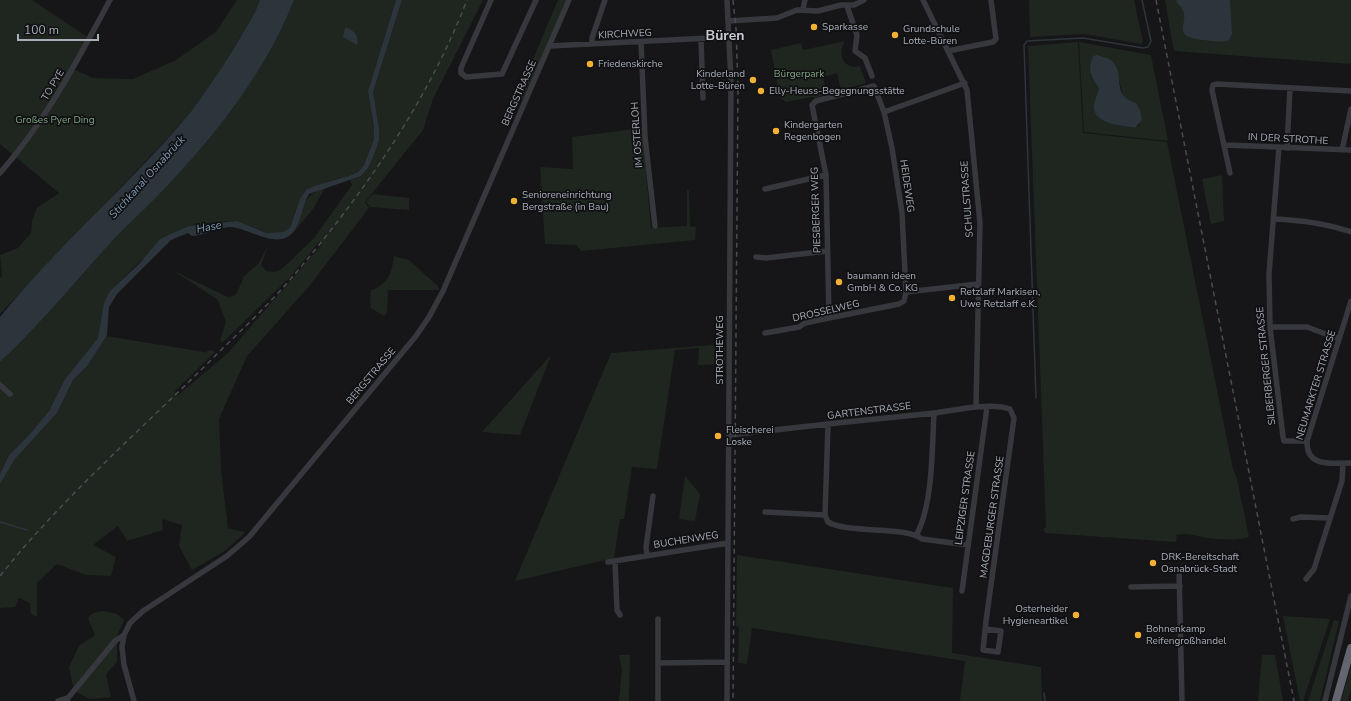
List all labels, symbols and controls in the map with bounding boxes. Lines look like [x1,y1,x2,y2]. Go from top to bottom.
scale bar [18,16,98,42]
place label: Sparkasse [822,20,868,34]
text: 100 m [24,22,59,38]
marker: Sparkasse [809,22,819,32]
place label: Grundschule Lotte-Büren [903,22,960,48]
street label: KIRCHWEG [598,26,652,42]
district label: Büren [706,26,744,45]
marker: Grundschule Lotte-Büren [890,30,900,40]
place label: Friedenskirche [598,57,663,71]
street label: BERGSTRASSE [498,58,540,128]
marker: Friedenskirche [585,59,595,69]
street label: TO PYE [38,67,68,103]
place label: Kinderland Lotte-Büren [691,67,745,93]
park label: Bürgerpark [774,67,825,81]
marker: Kinderland Lotte-Büren [748,75,758,85]
place label: Elly-Heuss-Begegnungsstätte [769,84,905,98]
marker: Elly-Heuss-Begegnungsstätte [756,86,766,96]
street label: IM OSTERLOH [628,101,646,169]
park label: Großes Pyer Ding [15,113,95,127]
place label: Kindergarten Regenbogen [784,118,842,144]
marker: Kindergarten Regenbogen [771,126,781,136]
street label: IN DER STROTHE [1247,130,1329,148]
water label: Stichkanal Osnabrück [106,132,189,222]
street label: HEIDEWEG [896,159,918,213]
street label: SCHULSTRASSE [957,160,977,238]
street label: PIESBERGER WEG [807,167,825,253]
place label: Senioreneinrichtung Bergstraße (in Bau) [522,188,612,214]
marker: Senioreneinrichtung Bergstraße (in Bau) [509,196,519,206]
water label: Hase [195,217,223,237]
place label: baumann ideen GmbH & Co. KG [847,269,918,295]
marker: baumann ideen GmbH & Co. KG [834,277,844,287]
place label: Retzlaff Markisen, Uwe Retzlaff e.K. [960,285,1040,311]
marker: Retzlaff Markisen, Uwe Retzlaff e.K. [947,293,957,303]
street label: DROSSELWEG [791,296,861,326]
street label: SILBERBERGER STRASSE [1253,306,1279,426]
street label: STROTHEWEG [713,315,727,385]
street label: NEUMARKTER STRASSE [1293,328,1339,442]
street label: BERGSTRASSE [343,344,399,407]
street label: GARTENSTRASSE [826,399,912,423]
place label: Fleischerei Loske [726,423,774,449]
marker: Fleischerei Loske [713,431,723,441]
street label: LEIPZIGER STRASSE [951,450,979,546]
street label: MAGDEBURGER STRASSE [976,455,1008,579]
street label: BUCHENWEG [652,528,720,552]
place label: DRK-Bereitschaft Osnabrück-Stadt [1161,550,1240,576]
marker: DRK-Bereitschaft Osnabrück-Stadt [1148,558,1158,568]
place label: Osterheider Hygieneartikel [1003,602,1068,628]
marker: Osterheider Hygieneartikel [1071,610,1081,620]
place label: Bohnenkamp Reifengroßhandel [1146,622,1226,648]
marker: Bohnenkamp Reifengroßhandel [1133,630,1143,640]

